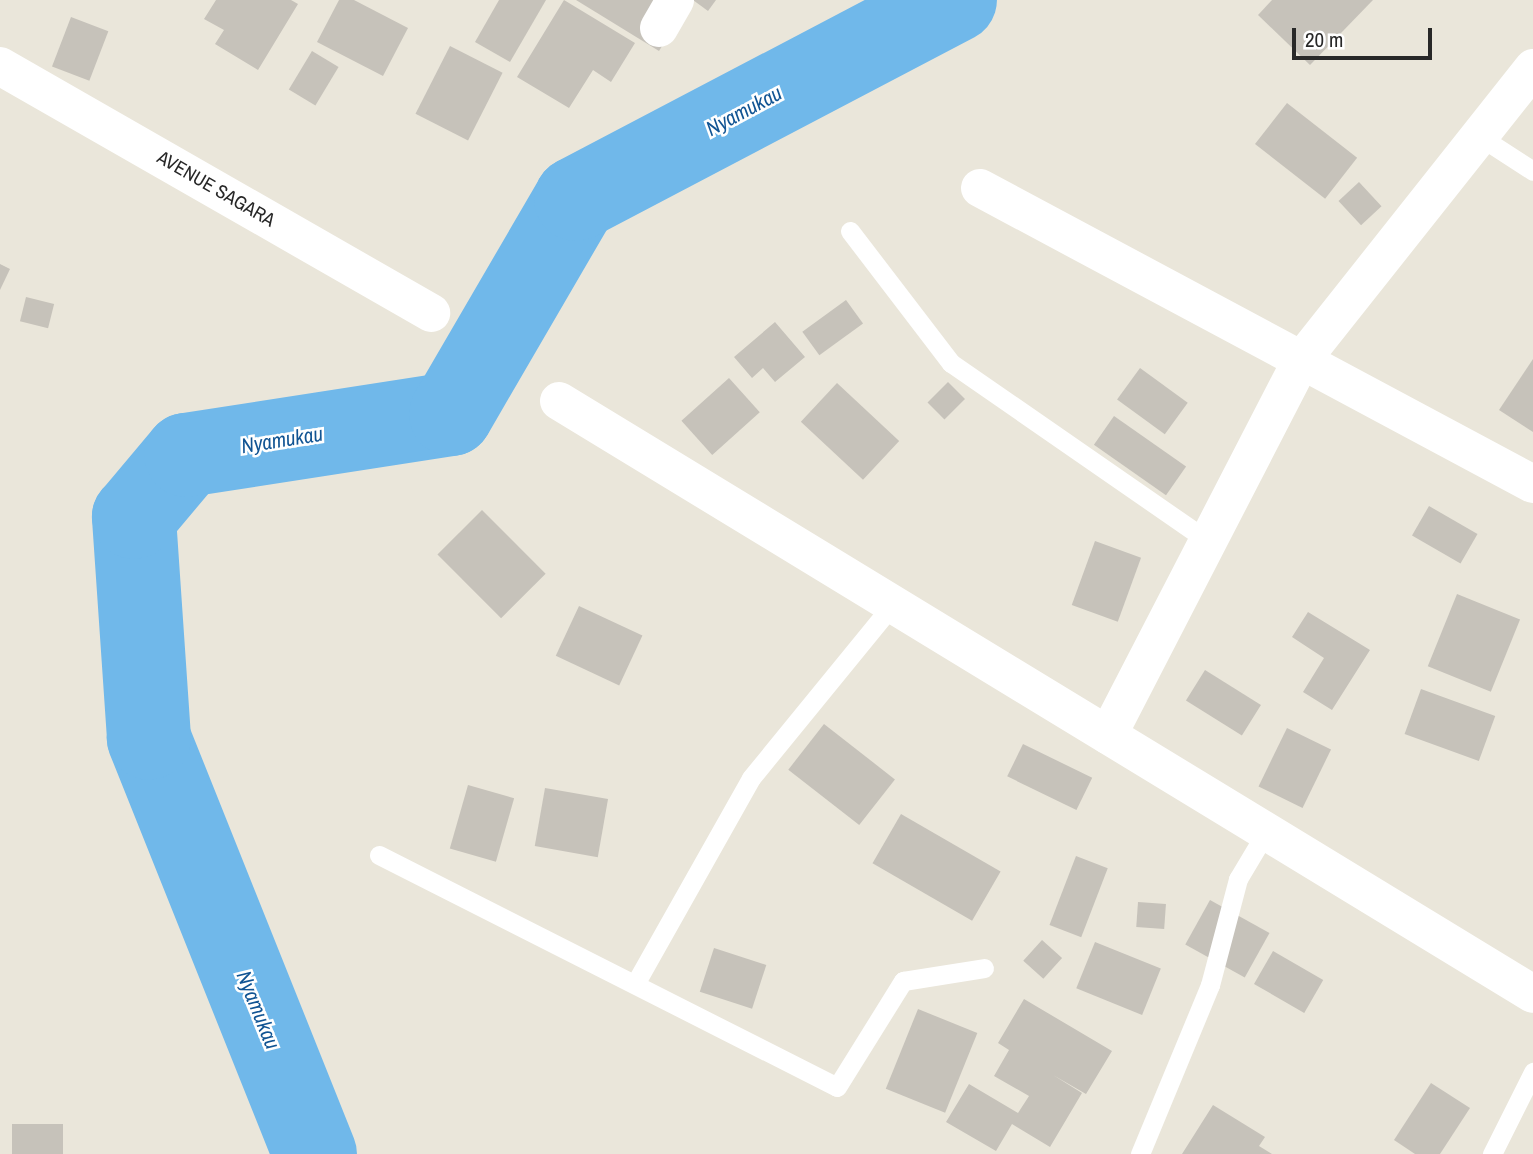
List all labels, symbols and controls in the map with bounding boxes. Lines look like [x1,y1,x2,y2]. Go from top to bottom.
scale bar [1295,14,1435,58]
text: 20 m [1305,25,1343,54]
water label: Nyamukau [702,81,786,141]
street label: AVENUE SAGARA [153,146,279,232]
water label: Nyamukau [239,421,325,459]
water label: Nyamukau [231,967,285,1053]

